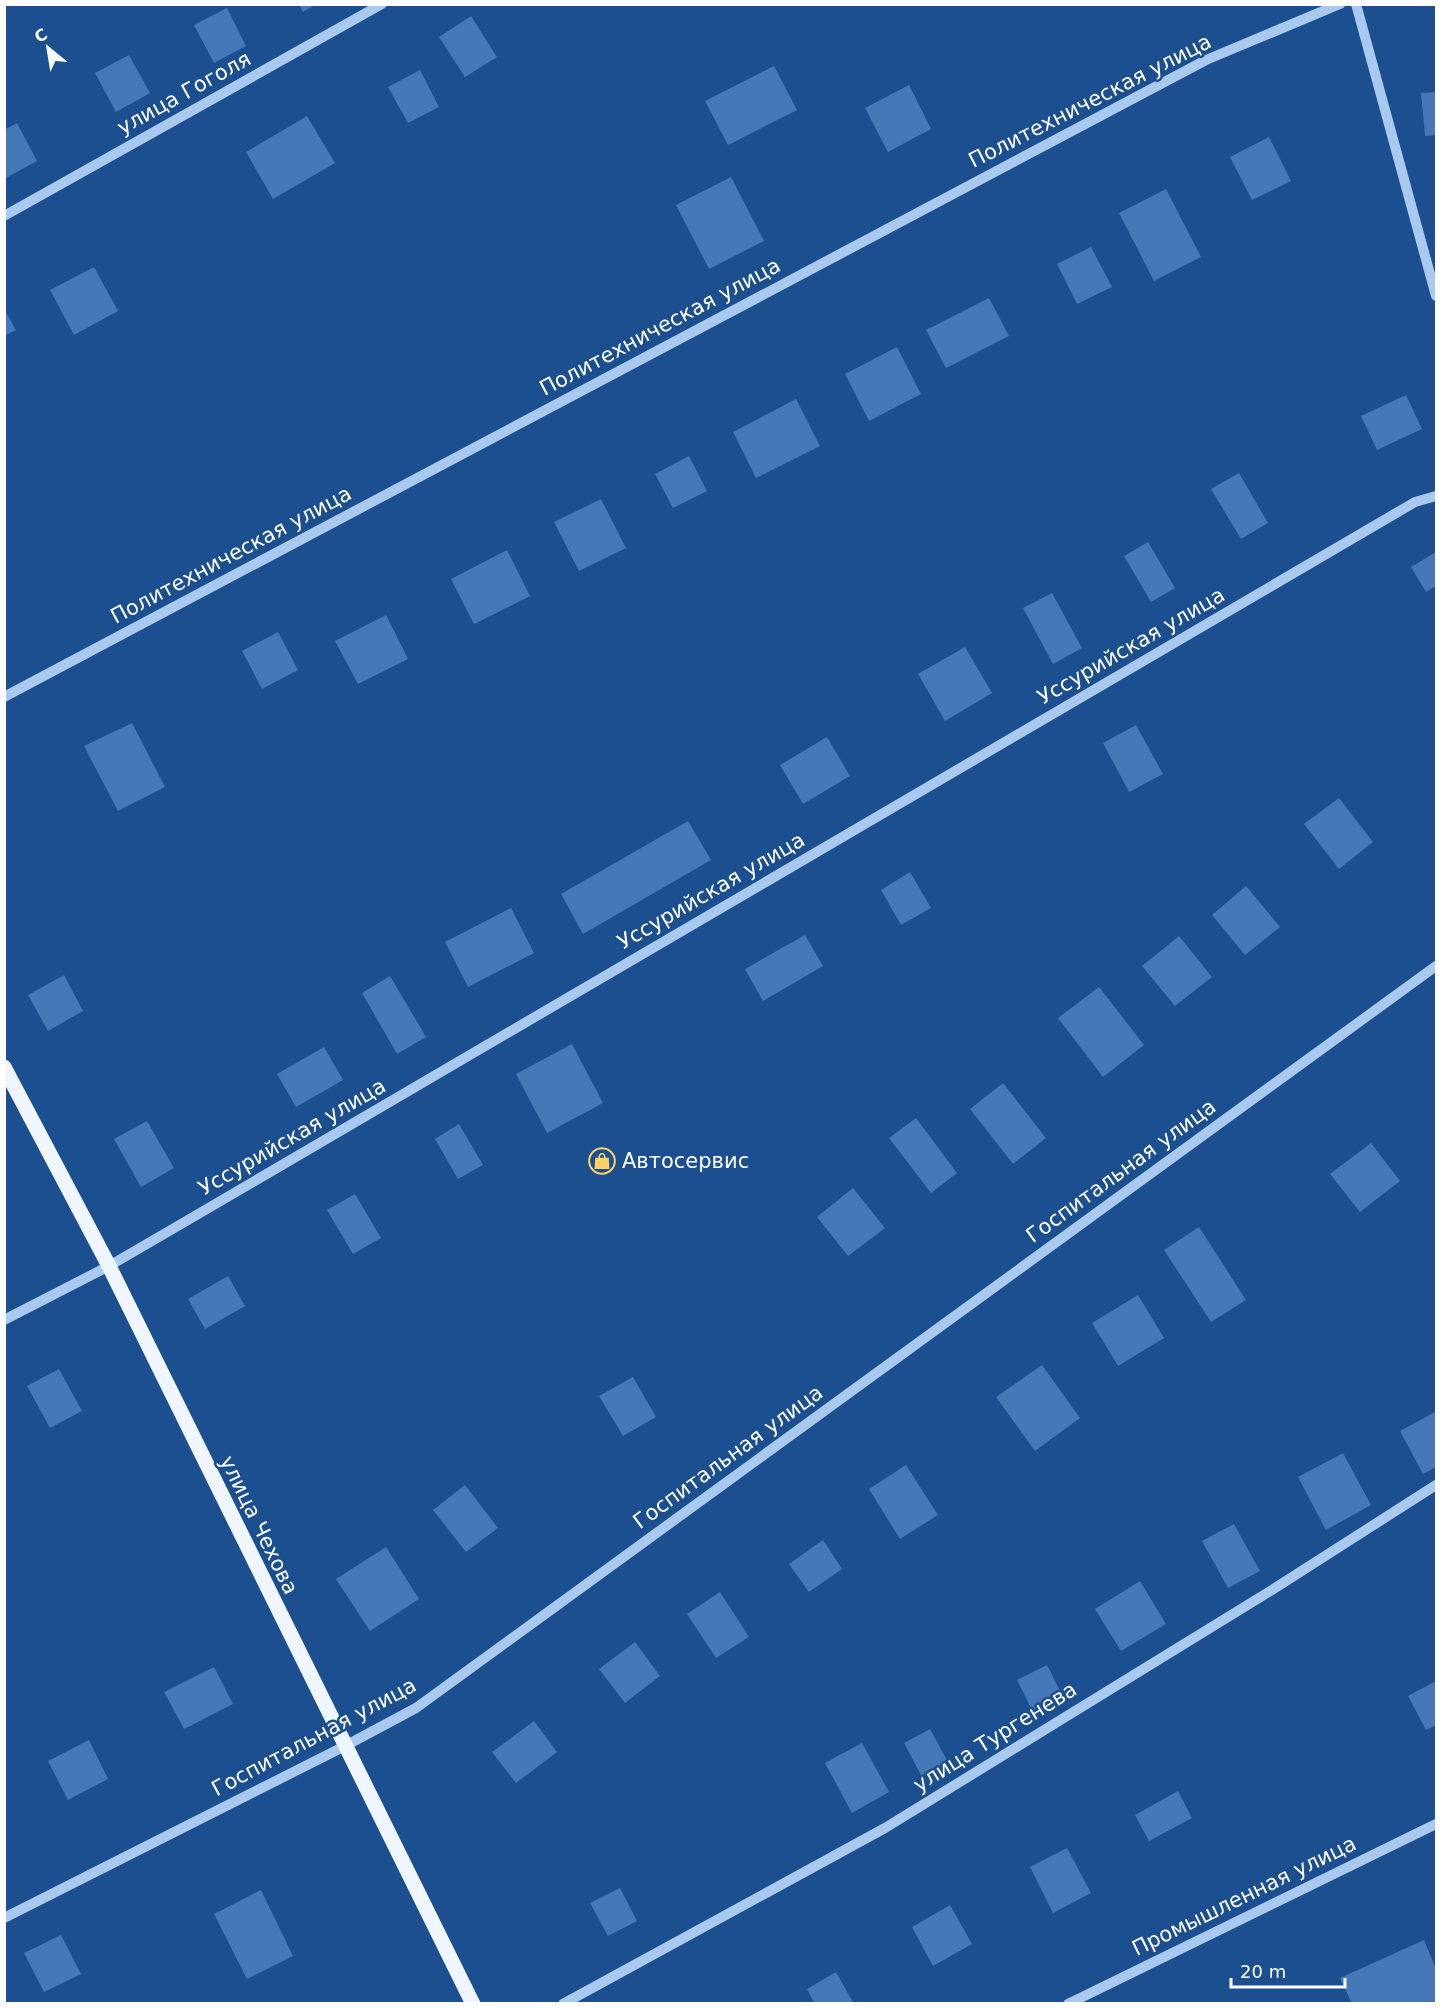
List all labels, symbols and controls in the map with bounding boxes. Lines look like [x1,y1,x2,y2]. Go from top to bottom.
north arrow [18,18,78,78]
text: С [31,24,51,47]
street label: Политехническая улица [965,29,1215,173]
street label: улица Гоголя [113,46,255,140]
street label: Политехническая улица [536,253,784,401]
street label: Политехническая улица [107,481,355,629]
street label: Уссурийская улица [1033,583,1229,709]
street label: Уссурийская улица [613,828,809,954]
street label: Уссурийская улица [194,1074,390,1200]
street label: Госпитальная улица [1022,1094,1220,1248]
shop icon: Автосервис [587,1146,617,1176]
place label: Автосервис [622,1149,749,1173]
street label: Госпитальная улица [629,1380,827,1534]
street label: улица Чехова [215,1452,303,1598]
street label: Госпитальная улица [208,1673,420,1801]
street label: улица Тургенева [909,1677,1081,1797]
street label: Промышленная улица [1128,1831,1360,1961]
scale bar [1231,1951,1345,1989]
text: 20 m [1240,1961,1286,1982]

